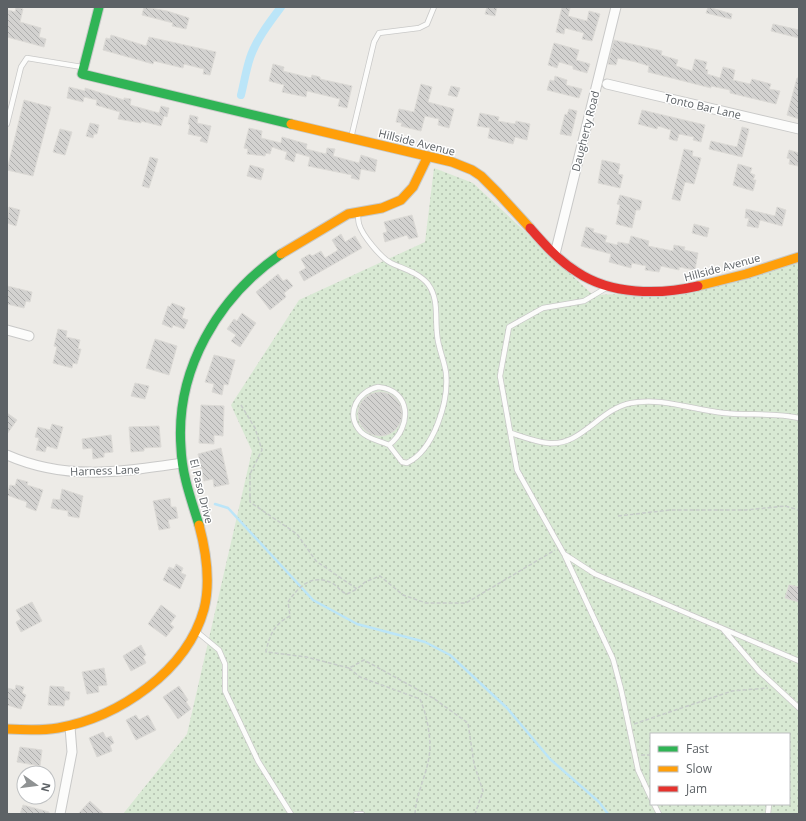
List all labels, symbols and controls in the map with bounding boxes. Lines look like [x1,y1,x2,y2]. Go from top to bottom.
street label: Daugherty Road [568,89,602,173]
street label: Tonto Bar Lane [663,90,743,122]
street label: Hillside Avenue [377,125,457,159]
street label: Hillside Avenue [682,250,762,284]
street label: El Paso Drive [187,457,217,525]
street label: Harness Lane [70,461,140,479]
legend [650,733,790,805]
text: Fast [686,740,709,757]
text: Slow [686,760,713,777]
north arrow [16,765,56,805]
text: Jam [685,780,707,797]
text: N [38,781,55,794]

